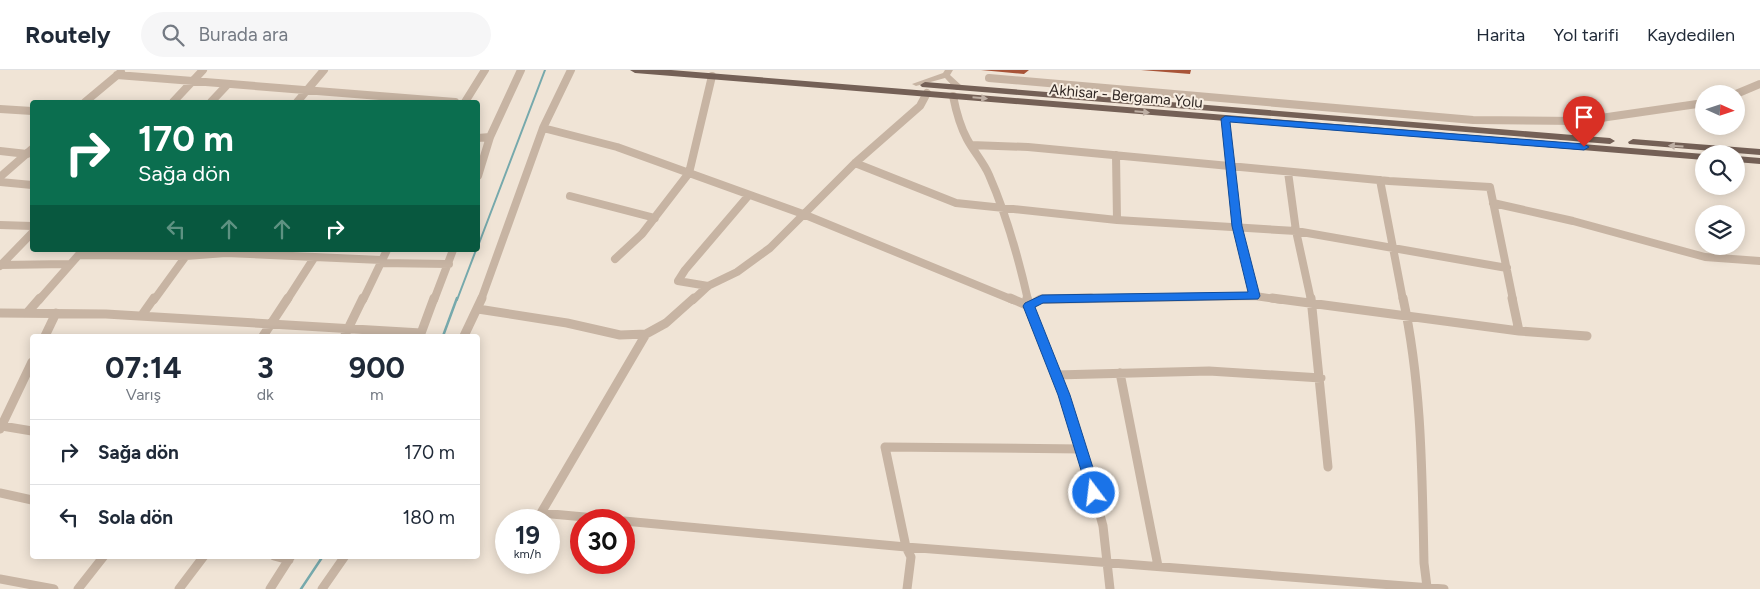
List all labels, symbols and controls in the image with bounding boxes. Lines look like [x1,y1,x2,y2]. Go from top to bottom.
search box [141,12,491,57]
text: Routely [25,20,111,49]
icon: search [159,21,187,49]
text: Burada ara [199,23,288,46]
text: Harita [1476,24,1525,46]
text: Yol tarifi [1553,24,1619,46]
text: Kaydedilen [1647,24,1735,46]
street label: Akhisar - Bergama Yolu [1048,80,1204,112]
north arrow [1695,85,1745,135]
map controls [1695,85,1745,255]
one-way arrow [972,95,988,103]
pin [1563,96,1605,147]
icon: arrive [1570,103,1598,131]
one-way arrow [1134,108,1150,116]
text: 170 m [138,118,234,160]
icon: right [55,120,120,185]
one-way arrow [1668,141,1684,149]
button: search [1695,145,1745,195]
text: Sağa dön [138,160,230,187]
button: layers [1695,205,1745,255]
icon: left [162,215,190,243]
icon: ahead [215,215,243,243]
icon: ahead [268,215,296,243]
icon: right [321,215,349,243]
text: 07:14 [105,349,182,386]
text: 3 [257,349,274,386]
text: 900 [349,349,405,386]
text: Varış [126,385,161,404]
text: dk [257,385,274,404]
text: m [370,385,384,404]
icon: right [55,438,83,466]
text: Sağa dön [98,441,179,464]
text: 170 m [404,441,455,464]
position arrow [1067,466,1119,518]
icon: left [55,503,83,531]
text: Sola dön [98,506,173,529]
text: 180 m [402,506,455,529]
speed limit sign: 30 [570,509,635,574]
text: 19 [515,520,540,550]
text: km/h [514,547,541,561]

